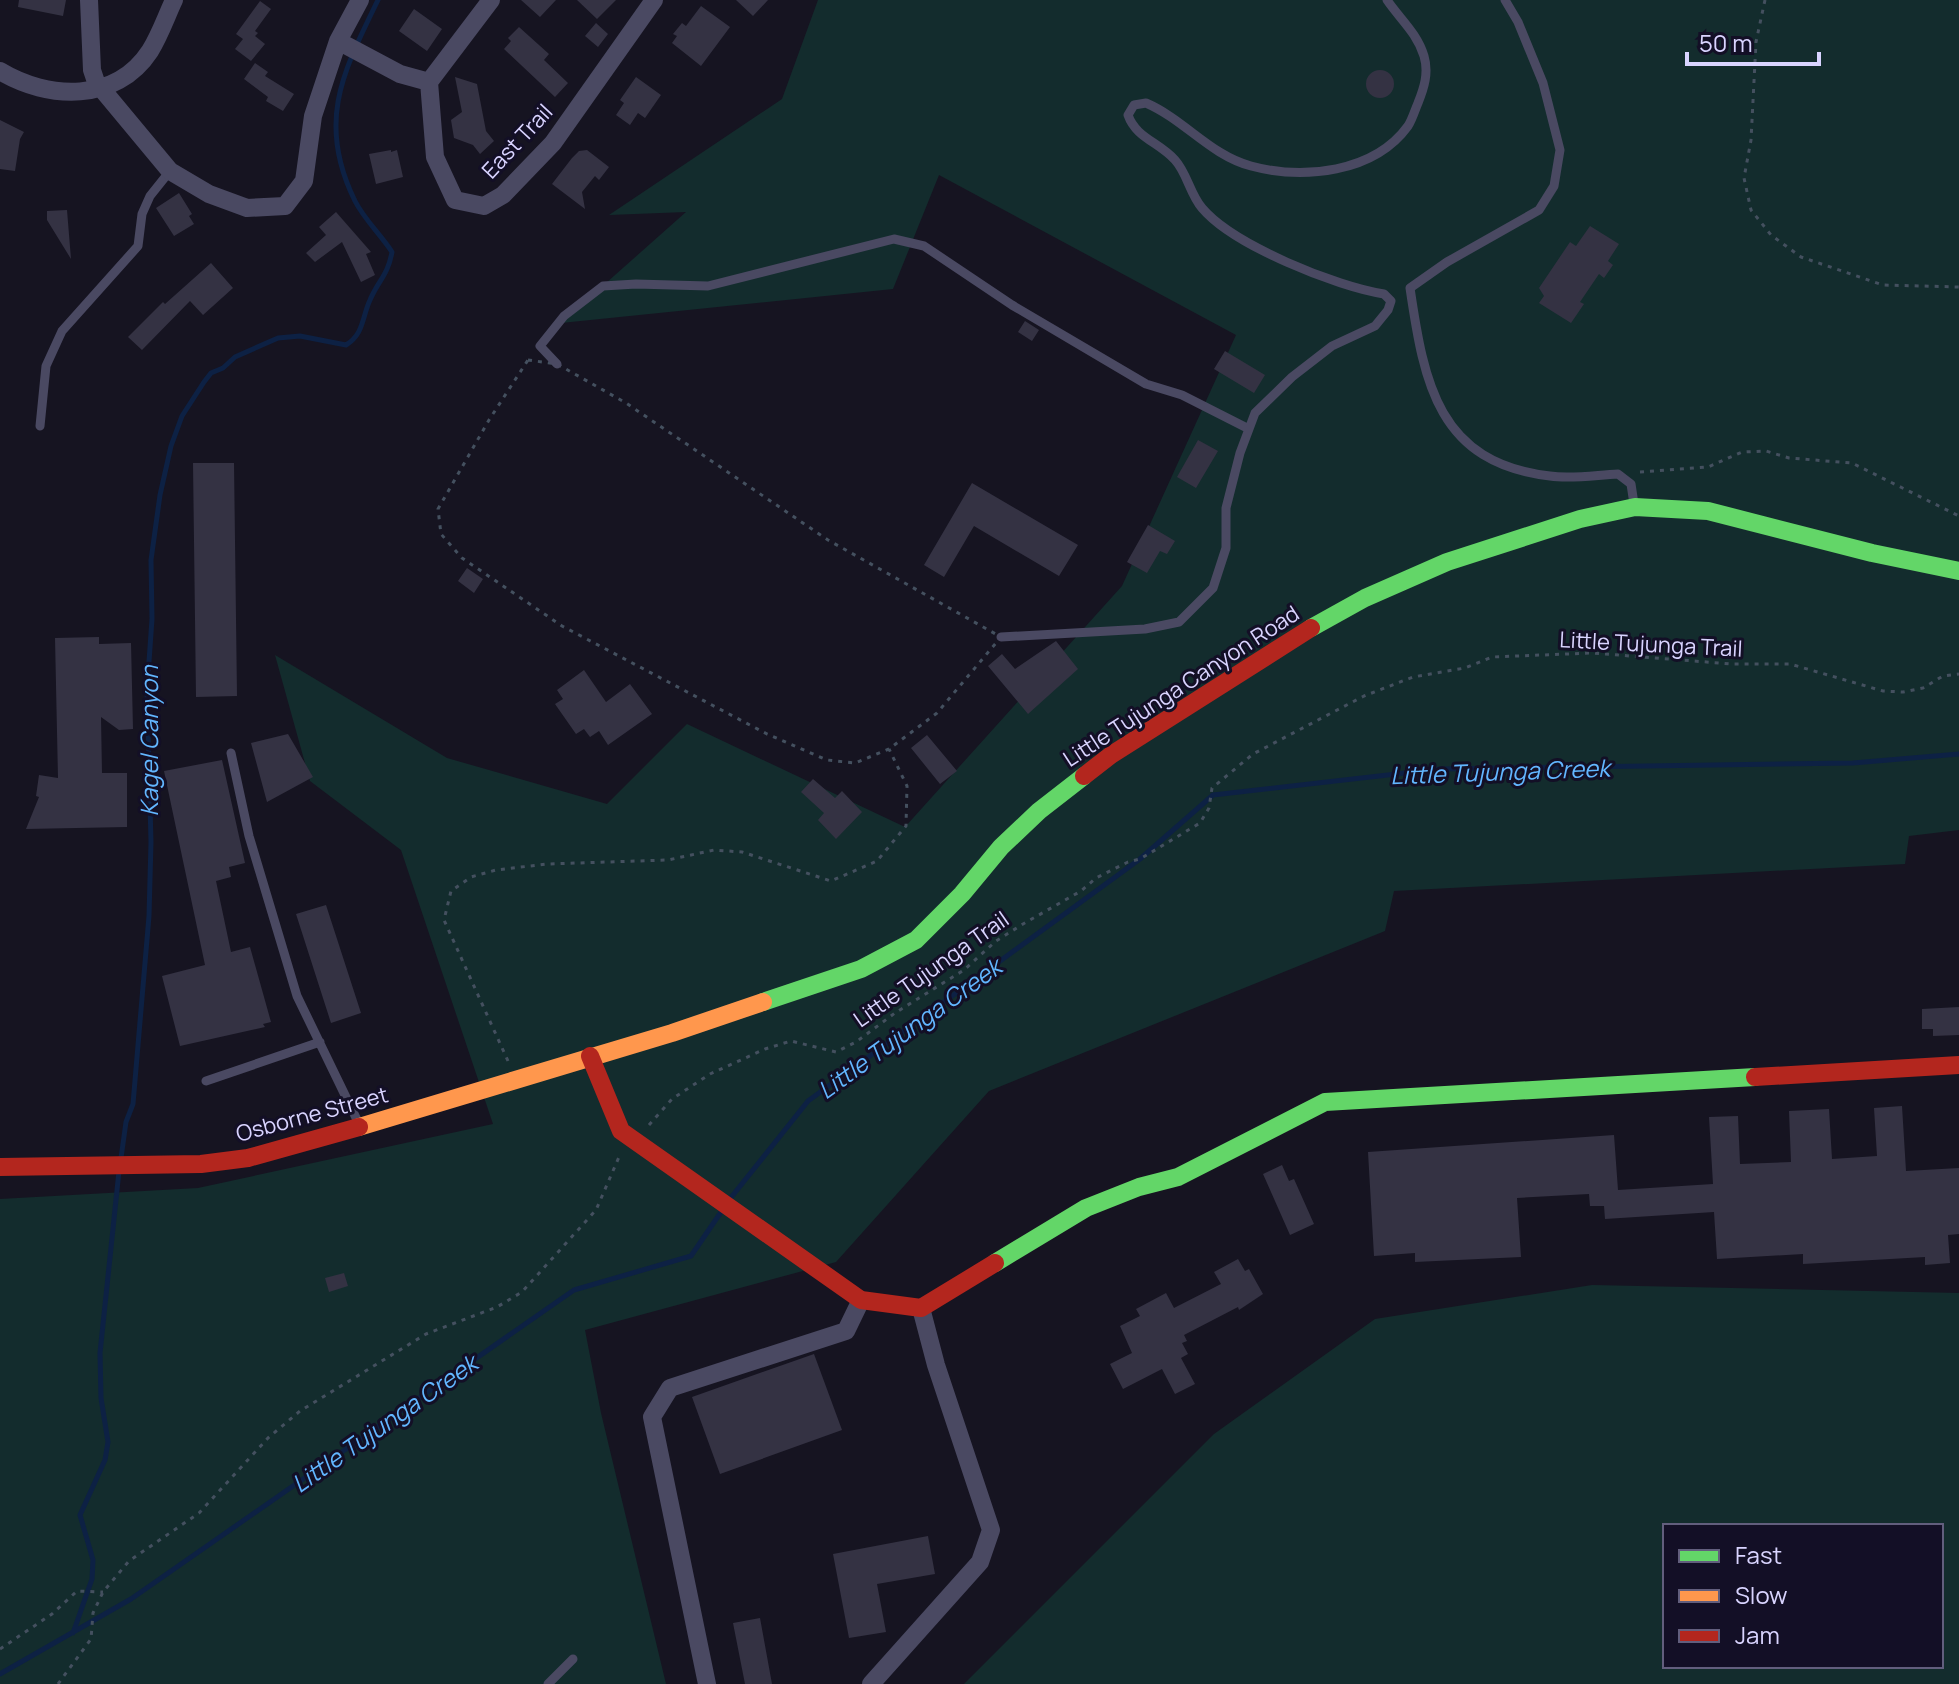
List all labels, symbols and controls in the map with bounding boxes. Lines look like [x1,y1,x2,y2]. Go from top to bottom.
scale bar [1687,16,1819,66]
text: 50 m [1699,26,1753,59]
street label: East Trail [475,97,559,185]
street label: Little Tujunga Canyon Road [1057,598,1305,774]
street label: Little Tujunga Trail [1559,624,1743,664]
water label: Kagel Canyon [132,665,165,817]
water label: Little Tujunga Creek [1390,751,1614,791]
street label: Little Tujunga Trail [847,904,1015,1034]
water label: Little Tujunga Creek [810,948,1010,1106]
street label: Osborne Street [233,1079,392,1149]
water label: Little Tujunga Creek [284,1345,486,1500]
legend [1663,1524,1943,1668]
text: Fast [1735,1538,1782,1571]
text: Slow [1735,1578,1788,1611]
text: Jam [1735,1618,1780,1651]

